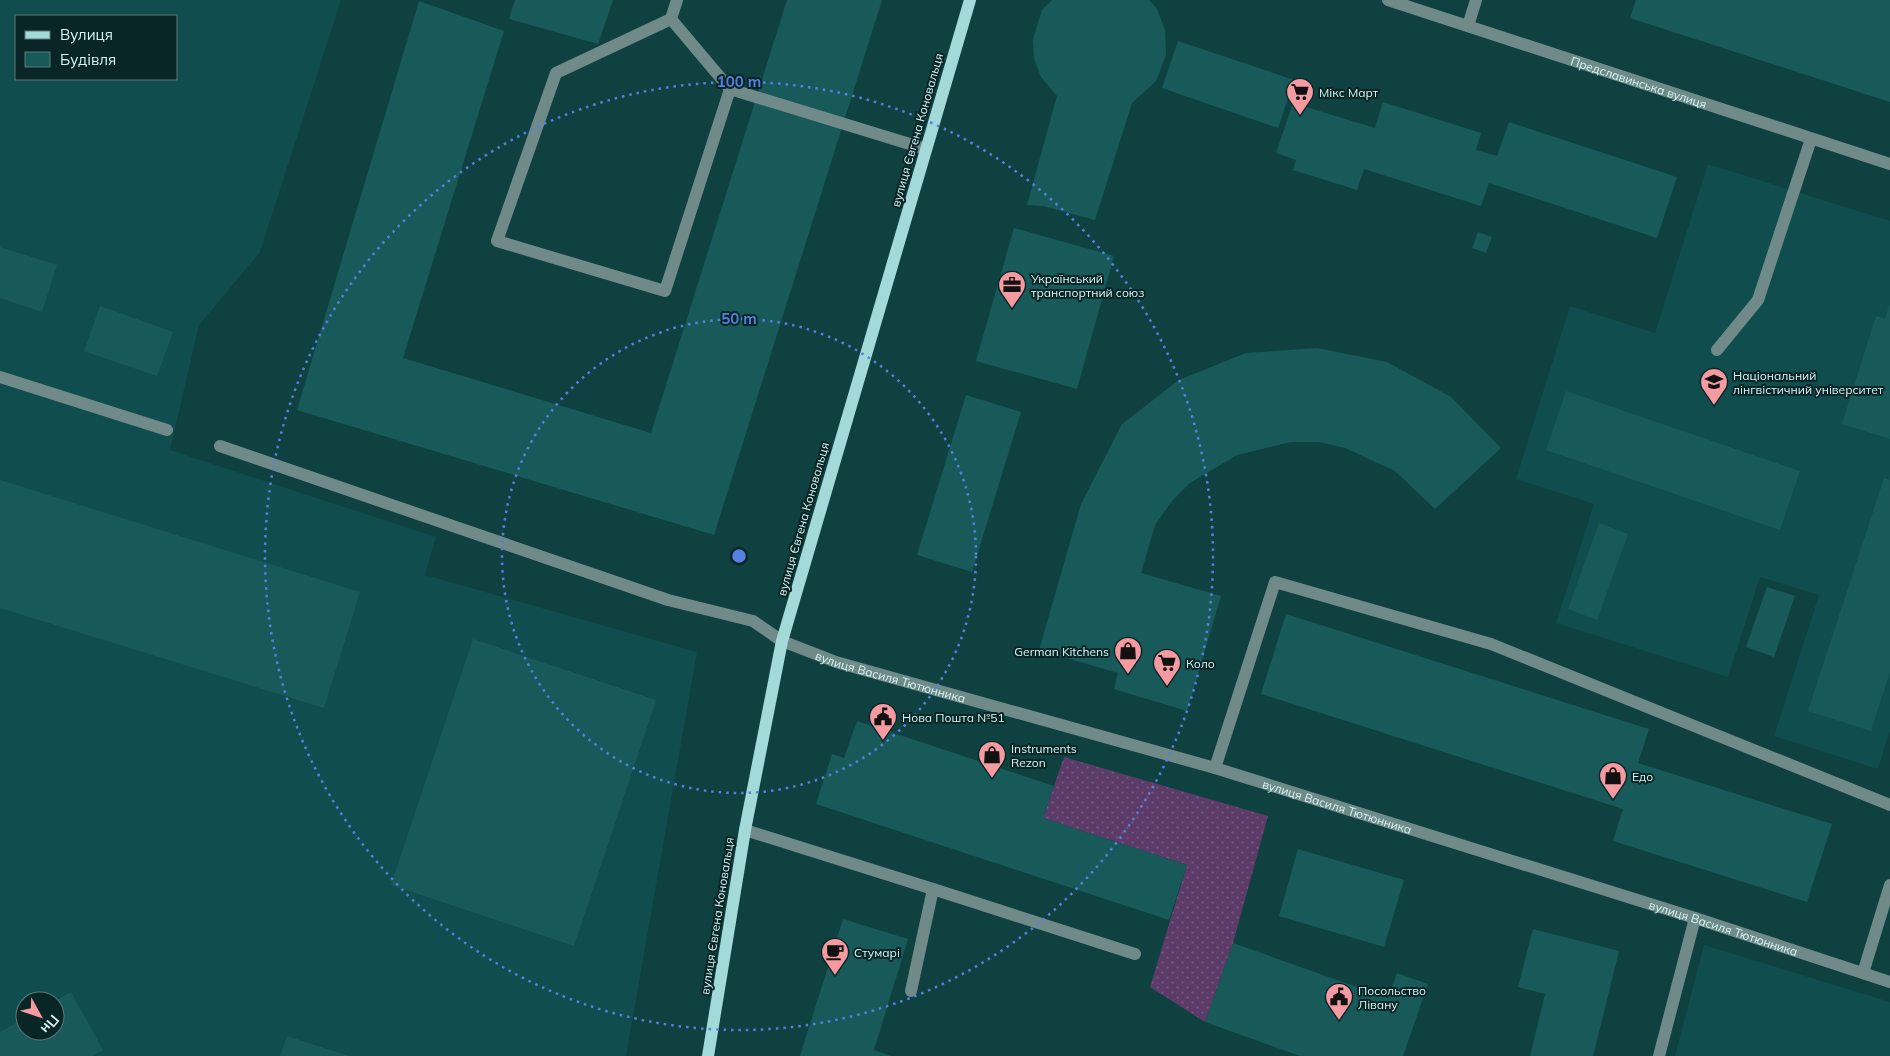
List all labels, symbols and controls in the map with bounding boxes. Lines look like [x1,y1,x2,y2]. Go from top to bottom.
legend [15,15,178,80]
text: Вулиця [60,25,113,44]
text: Будівля [60,50,116,69]
street label: вулиця Євгена Коновальця [888,51,946,209]
street label: Предславинська вулиця [1569,53,1709,111]
text: 100 m [717,72,761,91]
supermarket icon: Мікс Март [1285,77,1315,116]
place label: Мікс Март [1319,85,1379,100]
office icon: Український транспортний союз [997,270,1027,309]
place label: Український транспортний союз [1030,271,1144,300]
text: 50 m [721,309,757,328]
school or university icon: Національний лінгвістичний університет [1699,367,1729,406]
place label: Національний лінгвістичний університет [1733,368,1884,397]
street label: вулиця Євгена Коновальця [774,440,832,598]
centre of rings [730,547,748,565]
shop icon: German Kitchens [1113,636,1143,675]
place label: German Kitchens [1014,644,1109,659]
street label: вулиця Василя Тютюнника [813,647,967,705]
supermarket icon: Коло [1152,648,1182,687]
place label: Коло [1186,656,1215,671]
public building icon: Нова Пошта №51 [868,702,898,741]
place label: Нова Пошта №51 [902,710,1005,725]
shop icon: Instruments Rezon [977,740,1007,779]
place label: Instruments Rezon [1011,741,1077,770]
shop icon: Едо [1598,761,1628,800]
place label: Едо [1632,769,1653,784]
street label: вулиця Василя Тютюнника [1261,776,1414,837]
street label: вулиця Євгена Коновальця [697,836,737,996]
street label: вулиця Василя Тютюнника [1647,897,1800,959]
cafe icon: Стумарі [820,937,850,976]
place label: Стумарі [854,945,900,960]
public building icon: Посольство Лівану [1324,982,1354,1021]
place label: Посольство Лівану [1358,983,1426,1012]
north arrow [15,991,65,1041]
text: Пн [37,1011,63,1038]

